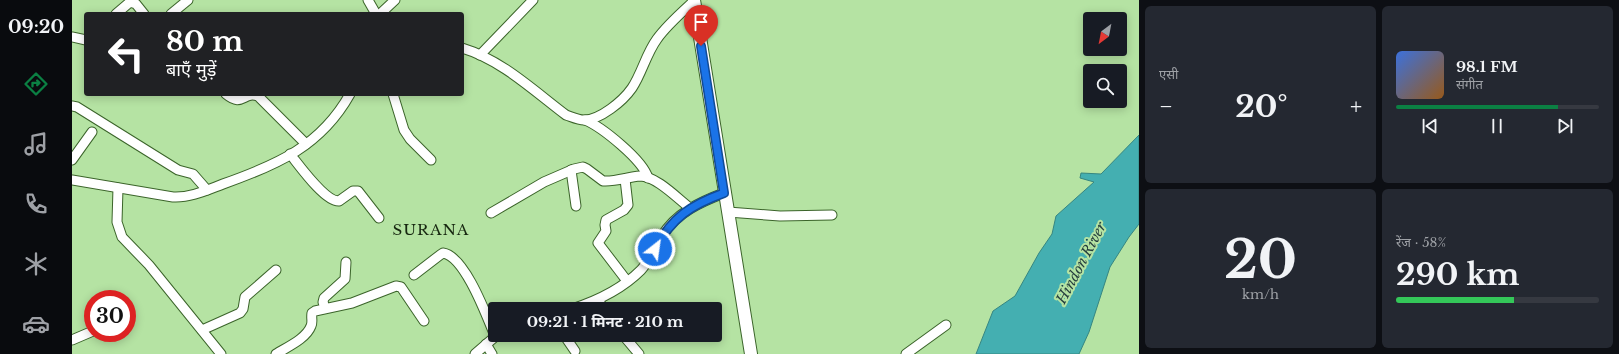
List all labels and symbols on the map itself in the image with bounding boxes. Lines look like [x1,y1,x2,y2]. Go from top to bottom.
pin [684,5,718,46]
north arrow [1083,12,1127,56]
water label: Hindon River [1051,219,1110,308]
district label: SURANA [393,220,469,239]
position arrow [634,228,676,270]
speed limit sign: 30 [84,290,136,342]

